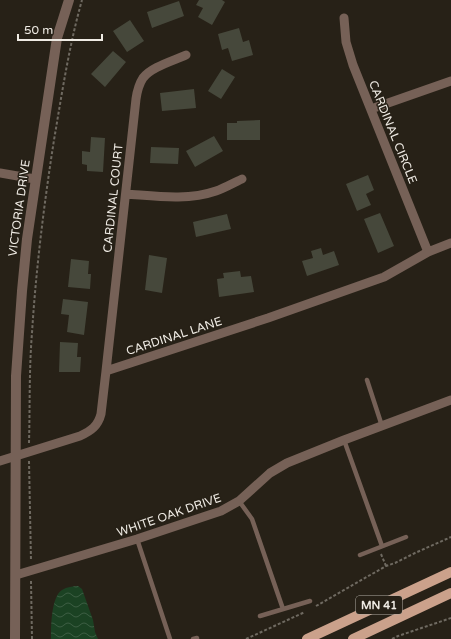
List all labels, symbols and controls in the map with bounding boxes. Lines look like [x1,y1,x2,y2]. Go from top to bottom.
scale bar [18,16,102,42]
text: 50 m [24,23,53,37]
street label: CARDINAL CIRCLE [366,78,420,186]
street label: CARDINAL COURT [100,142,126,253]
street label: VICTORIA DRIVE [5,158,33,257]
street label: CARDINAL LANE [124,314,224,358]
street label: WHITE OAK DRIVE [115,490,223,539]
road number: MN 41 [356,596,402,614]

